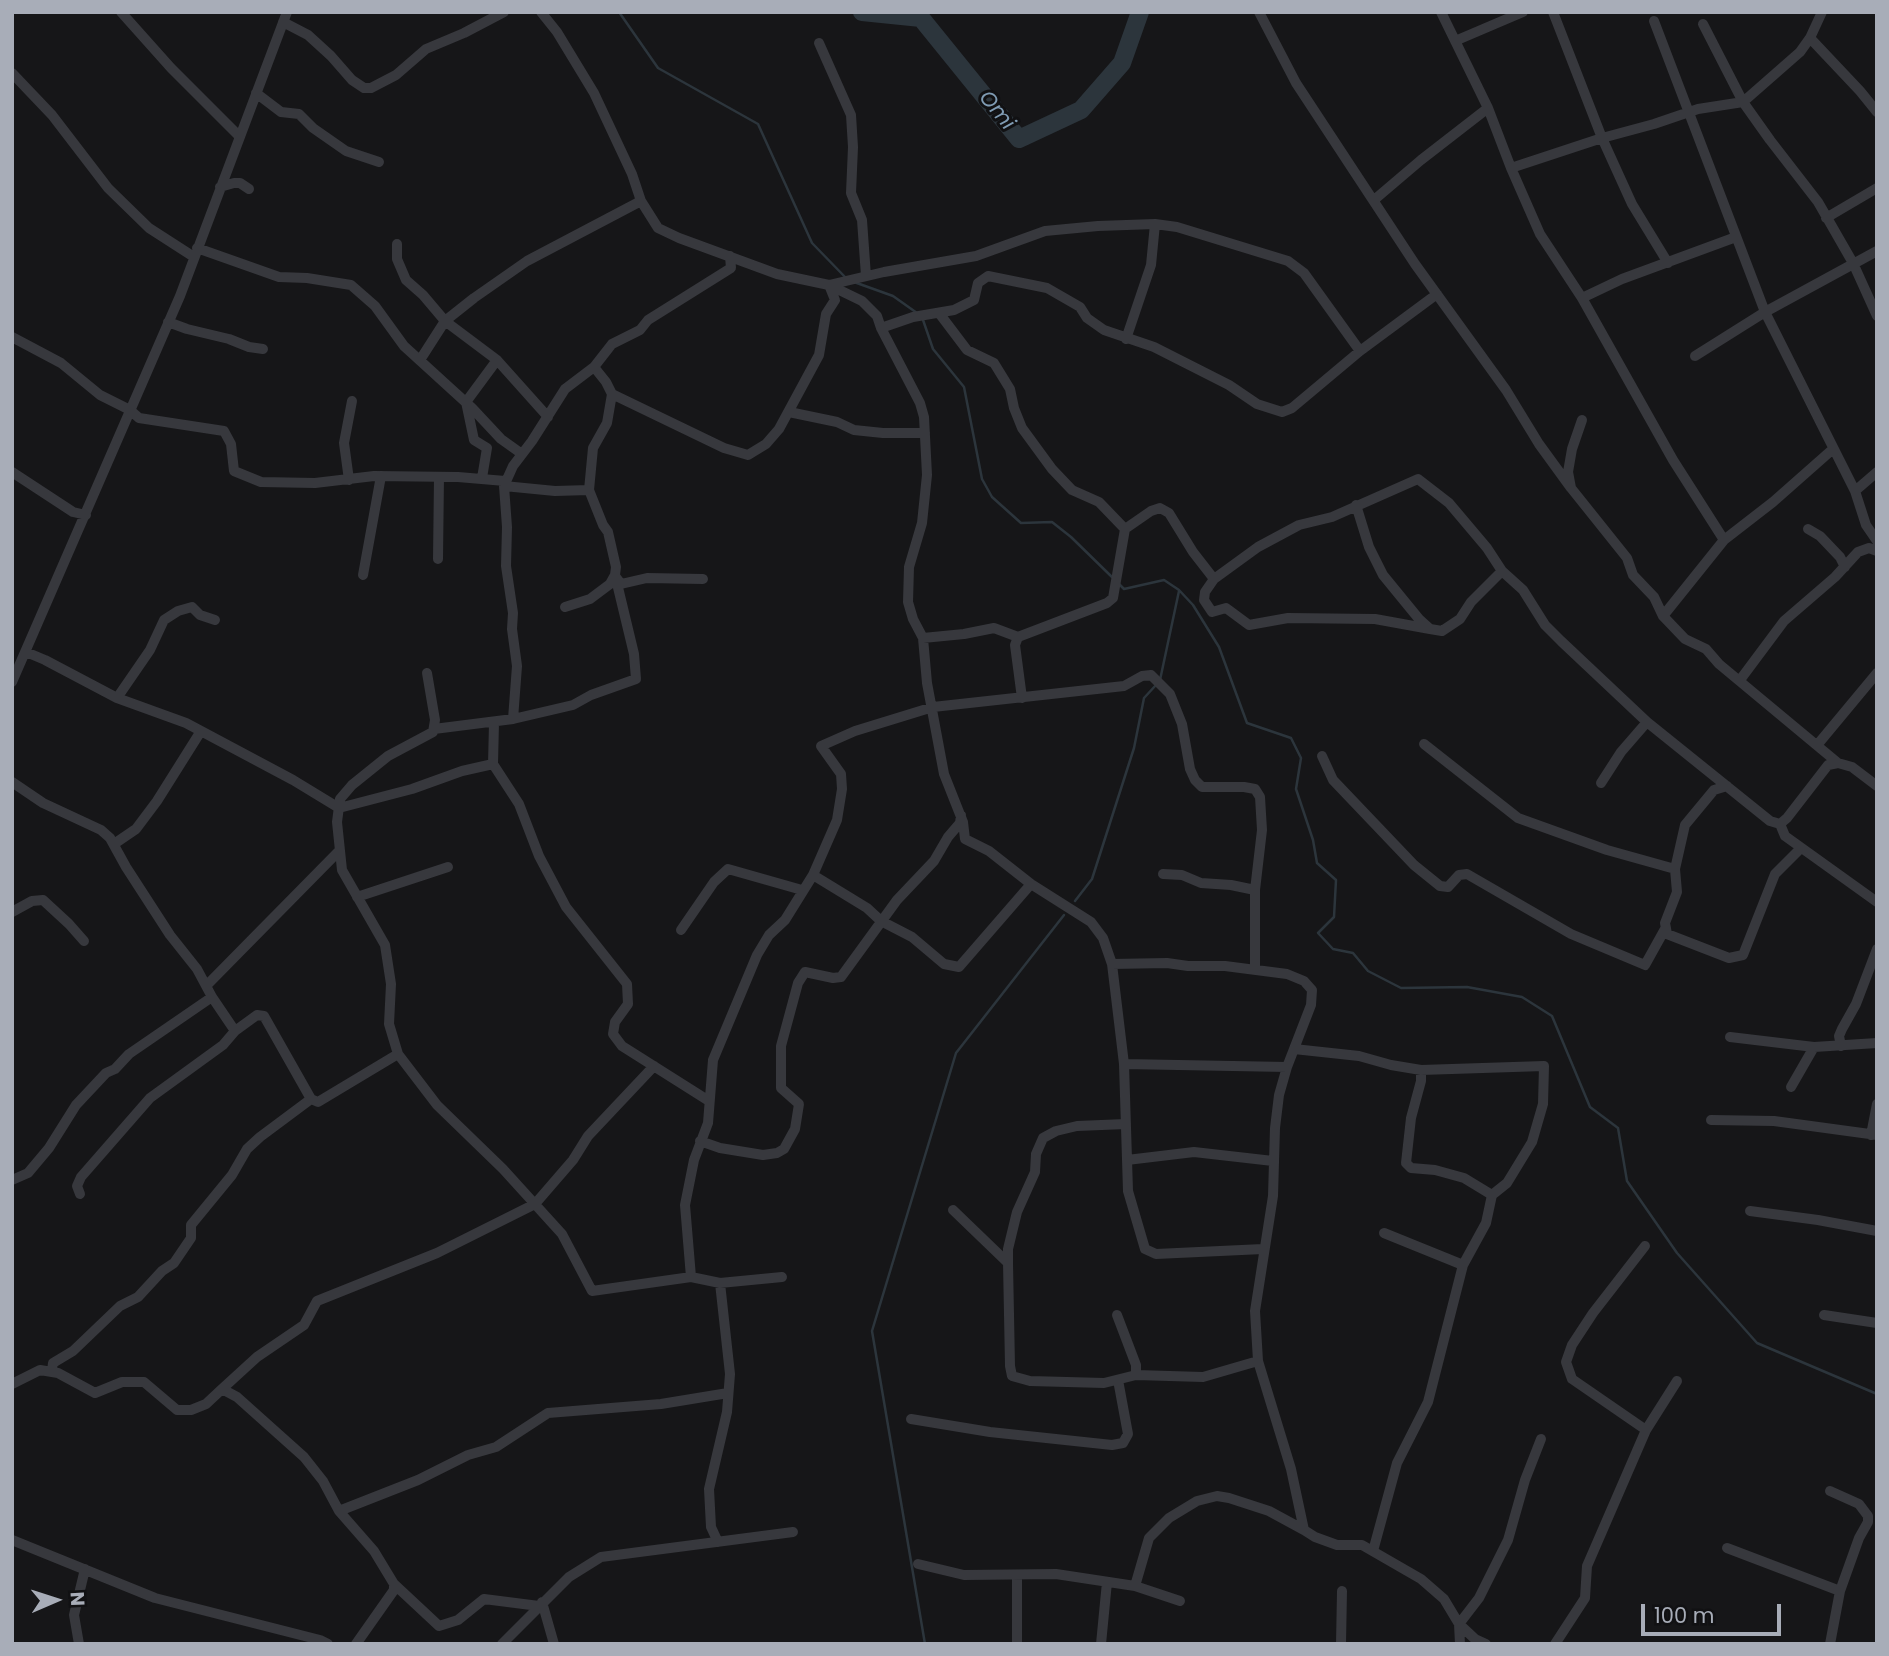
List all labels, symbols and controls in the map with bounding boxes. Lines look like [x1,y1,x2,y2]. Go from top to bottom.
water label: Omi [973,86,1019,136]
north arrow [21,1565,91,1635]
scale bar [1644,1590,1784,1634]
text: N [64,1591,91,1607]
text: 100 m [1654,1601,1714,1630]

